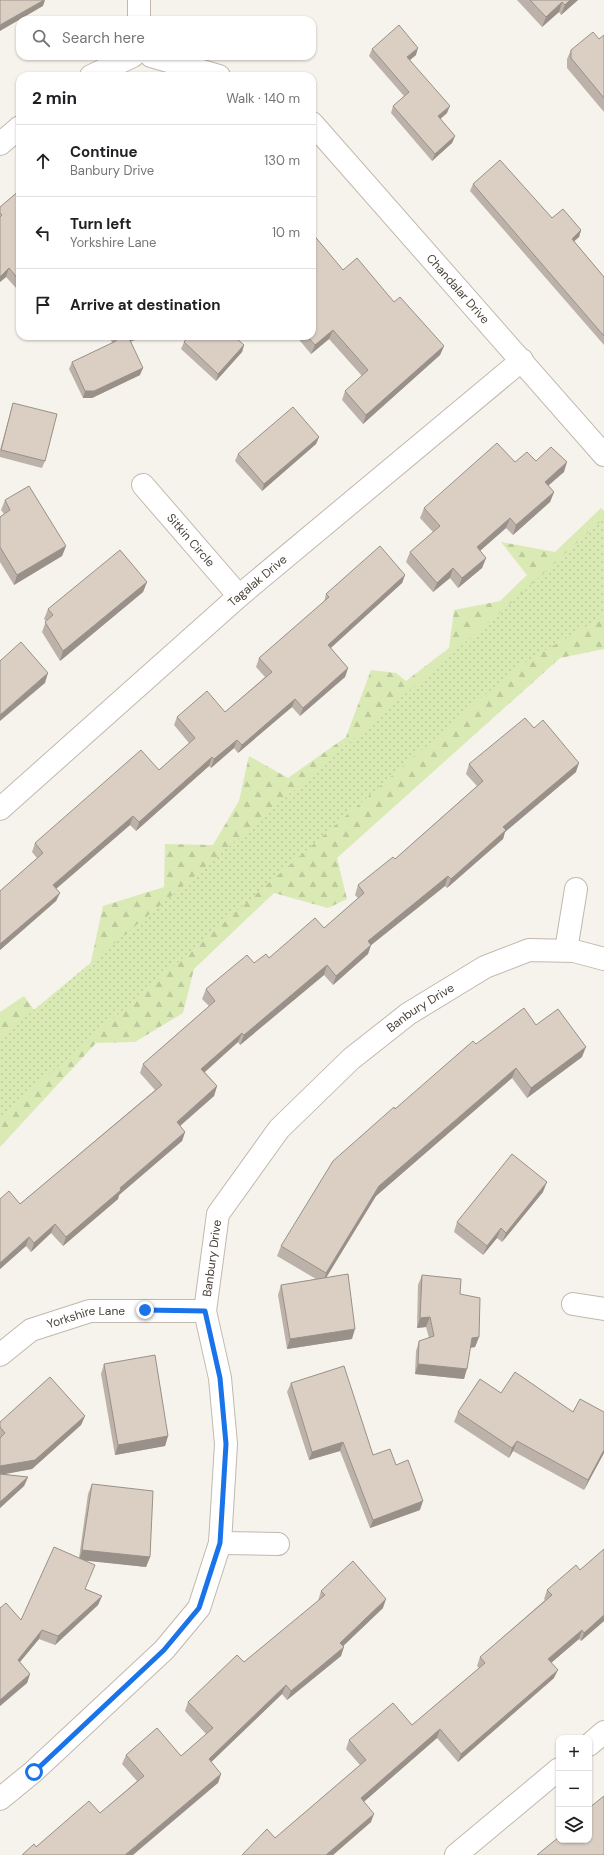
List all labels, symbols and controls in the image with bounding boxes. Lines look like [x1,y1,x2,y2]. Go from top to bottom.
search box [16,16,316,60]
icon: search [30,27,52,49]
text: Search here [62,28,145,48]
text: 2 min [32,87,77,109]
text: Walk · 140 m [226,90,300,107]
text: Continue [70,142,138,162]
icon: ahead [32,150,54,172]
text: 130 m [264,152,300,169]
text: Banbury Drive [70,162,154,179]
text: Turn left [70,214,131,234]
icon: left [32,222,54,244]
text: 10 m [272,224,300,241]
text: Yorkshire Lane [70,234,156,251]
street label: Chandalar Drive [423,250,493,328]
icon: arrive [32,294,54,316]
text: Arrive at destination [70,295,221,315]
street label: Sitkin Circle [163,510,218,570]
street label: Tagalak Drive [224,551,290,610]
street label: Banbury Drive [383,980,457,1036]
street label: Banbury Drive [199,1218,225,1298]
route end [136,1301,154,1319]
street label: Yorkshire Lane [45,1303,125,1332]
map controls [556,1735,592,1843]
button: + [556,1735,592,1771]
route start [25,1763,43,1781]
button: − [556,1771,592,1807]
button: layers [556,1807,592,1843]

